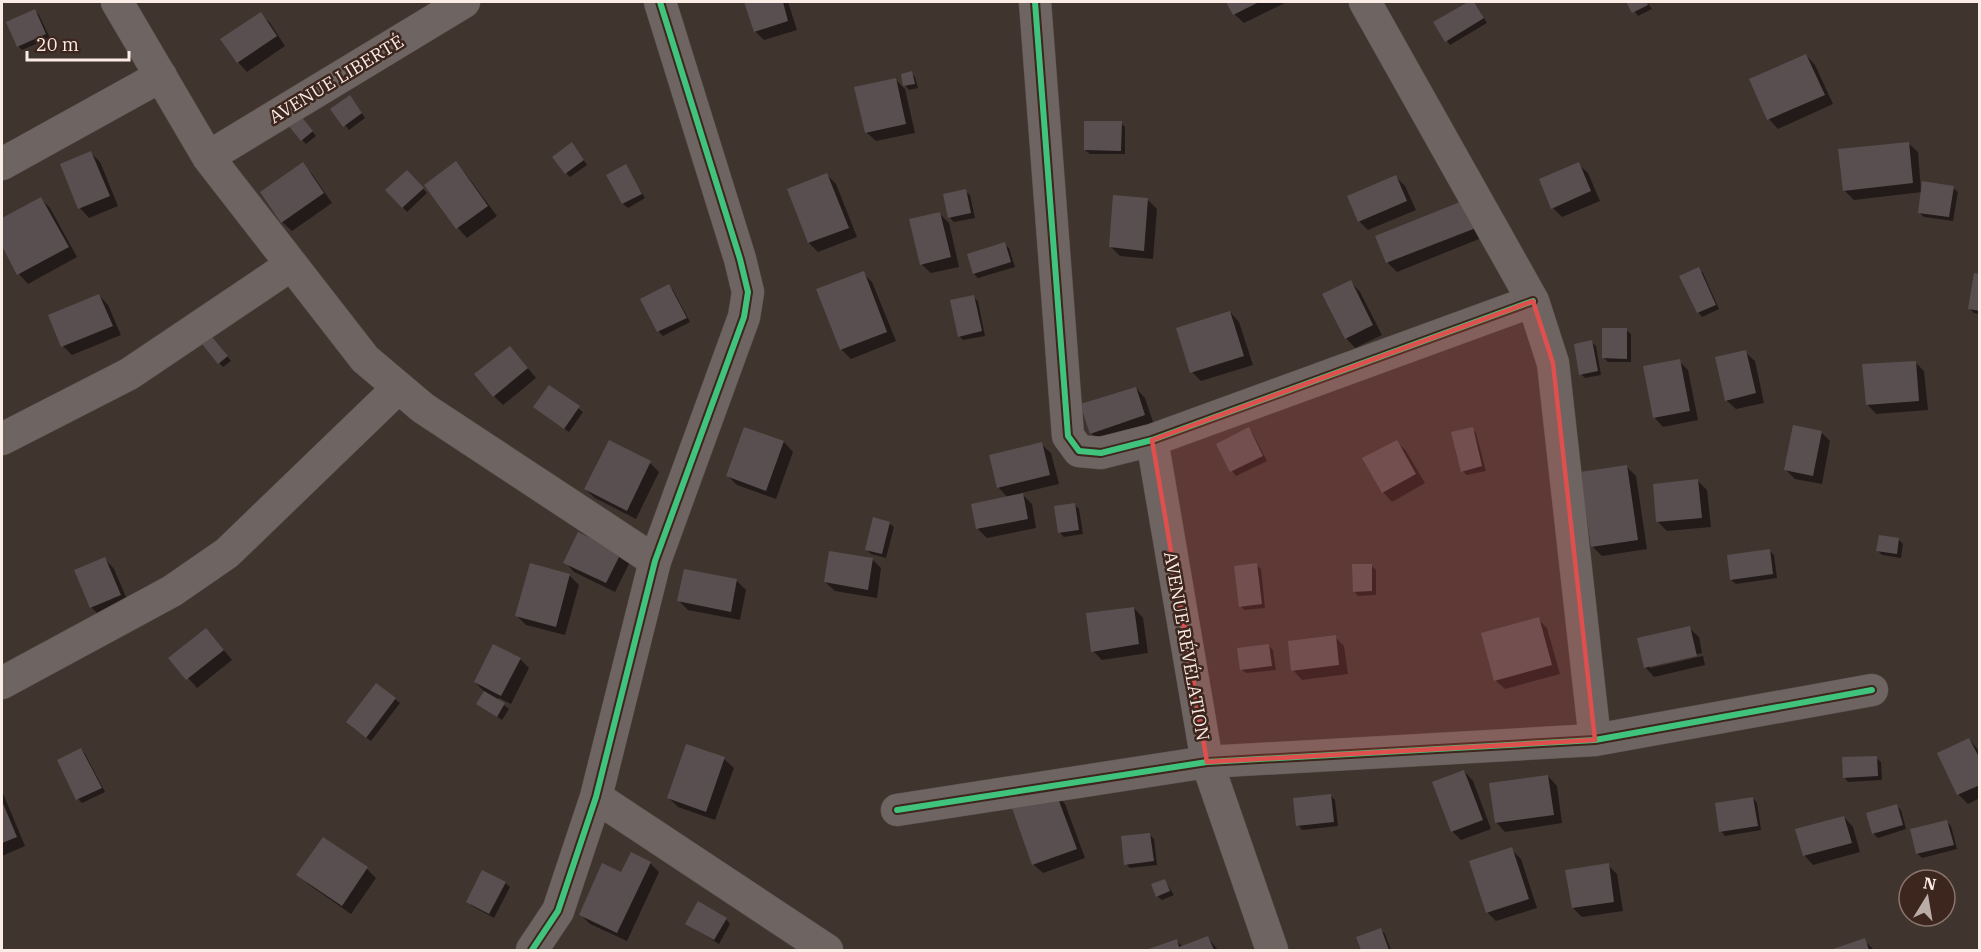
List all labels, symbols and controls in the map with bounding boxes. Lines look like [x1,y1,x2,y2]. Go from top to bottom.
scale bar [27,24,129,62]
street label: AVENUE LIBERTÉ [264,30,408,128]
text: 20 m [36,33,79,56]
street label: AVENUE RÉVÉLATION [1159,549,1215,743]
north arrow [1897,868,1957,928]
text: N [1922,872,1938,894]

